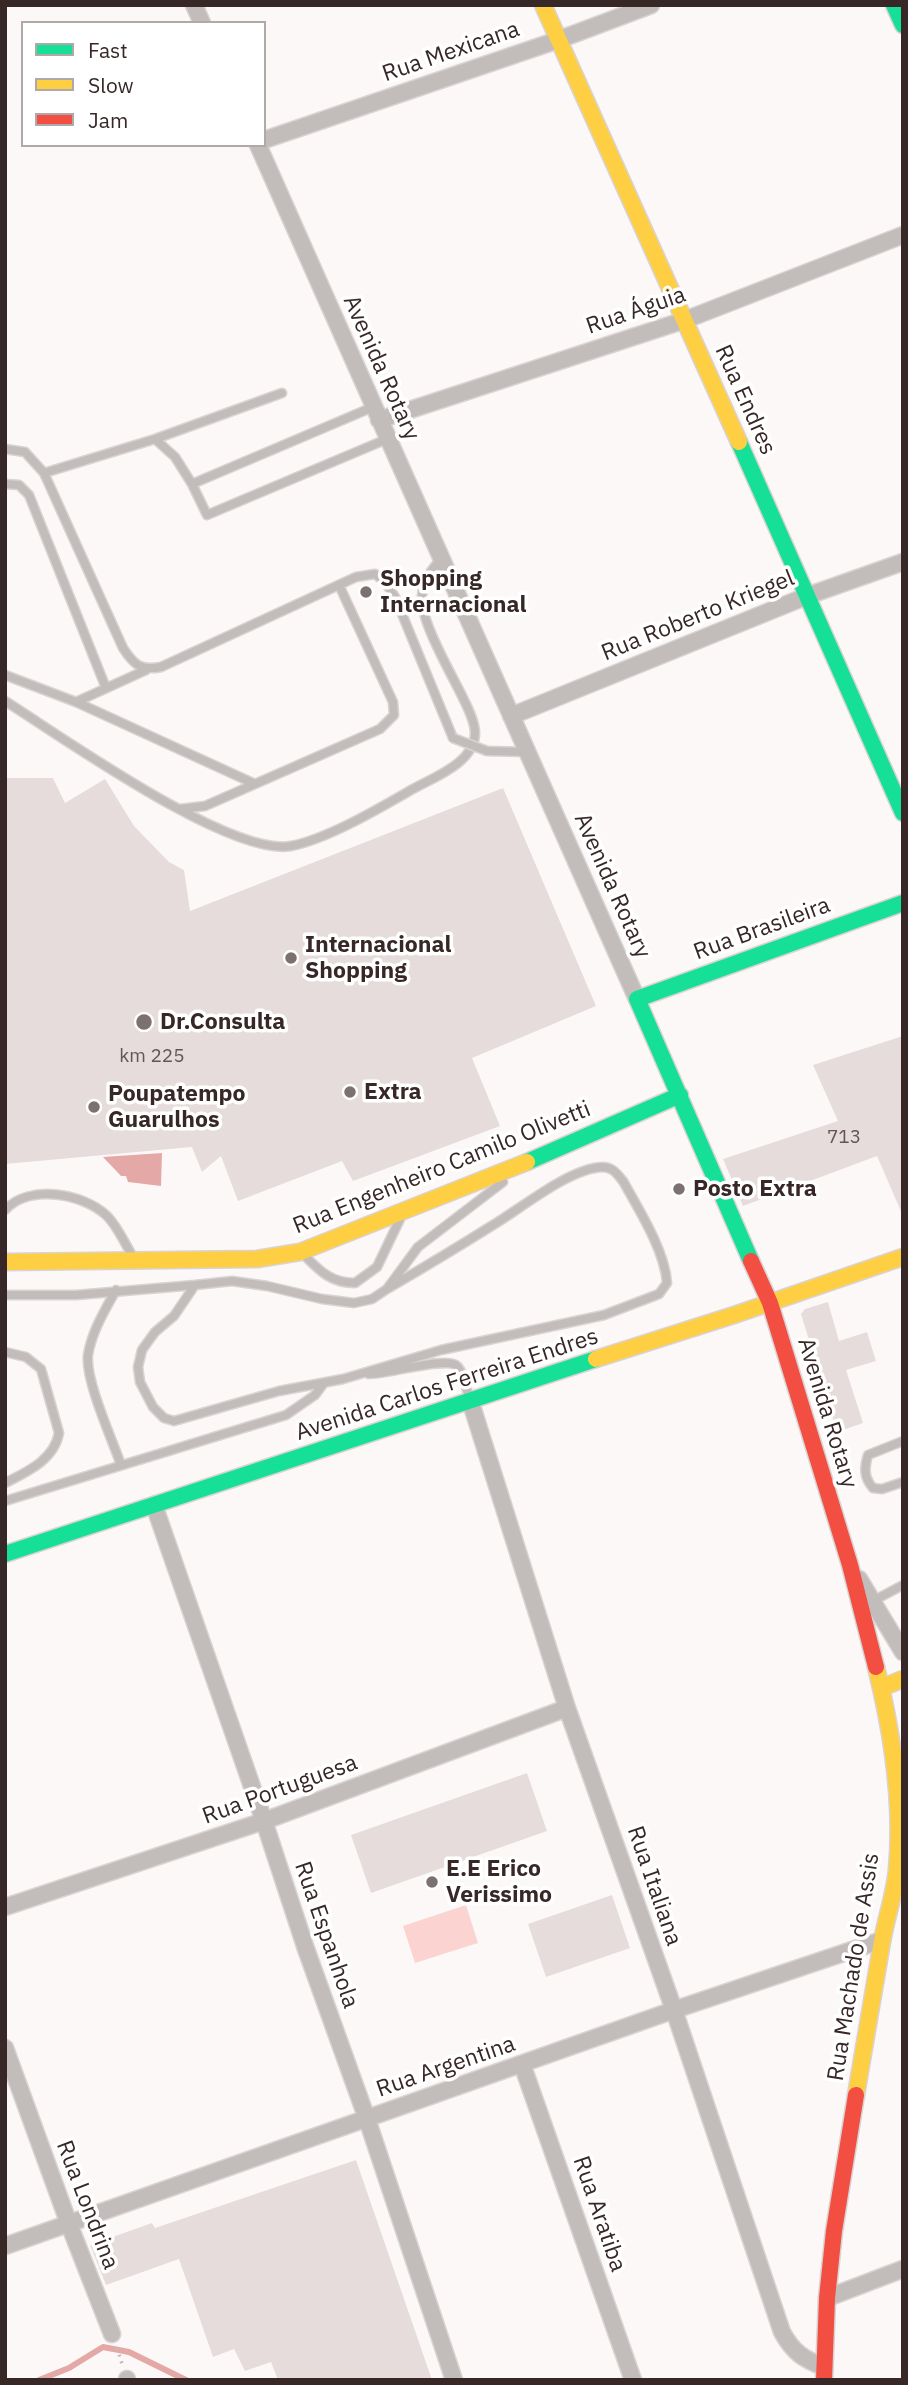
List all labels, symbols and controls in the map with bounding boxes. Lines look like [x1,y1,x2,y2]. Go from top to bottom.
street label: Rua Mexicana [379,16,523,88]
legend [21,21,266,147]
text: Fast [88,36,128,64]
text: Slow [88,71,134,99]
text: Jam [88,106,128,134]
street label: Rua Águia [583,281,689,341]
street label: Avenida Rotary [337,291,425,445]
street label: Rua Endres [709,341,781,459]
place label: Shopping Internacional [380,565,527,619]
street label: Rua Roberto Kriegel [598,565,798,667]
marker: Shopping Internacional [358,584,374,600]
street label: Avenida Rotary [568,809,656,963]
street label: Rua Brasileira [690,892,834,966]
place label: Internacional Shopping [305,931,452,985]
marker: Internacional Shopping [283,950,299,966]
place label: Dr.Consulta [160,1008,285,1036]
marker: Dr.Consulta [134,1012,154,1032]
house number: km 225 [119,1046,185,1068]
place label: Extra [364,1078,422,1106]
place label: Poupatempo Guarulhos [108,1080,245,1134]
marker: Extra [342,1084,358,1100]
street label: Rua Engenheiro Camilo Olivetti [289,1096,595,1240]
marker: Poupatempo Guarulhos [86,1099,102,1115]
house number: 713 [827,1127,861,1149]
place label: Posto Extra [693,1175,817,1203]
marker: Posto Extra [671,1181,687,1197]
street label: Avenida Carlos Ferreira Endres [292,1323,602,1447]
street label: Avenida Rotary [791,1335,863,1491]
street label: Rua Portuguesa [199,1749,361,1831]
street label: Rua Italiana [621,1823,687,1949]
street label: Rua Machado de Assis [822,1851,886,2083]
place label: E.E Erico Verissimo [446,1855,552,1909]
street label: Rua Espanhola [288,1858,364,2012]
marker: E.E Erico Verissimo [424,1874,440,1890]
street label: Rua Argentina [373,2030,519,2104]
street label: Rua Londrina [50,2137,124,2273]
street label: Rua Aratiba [566,2153,632,2275]

